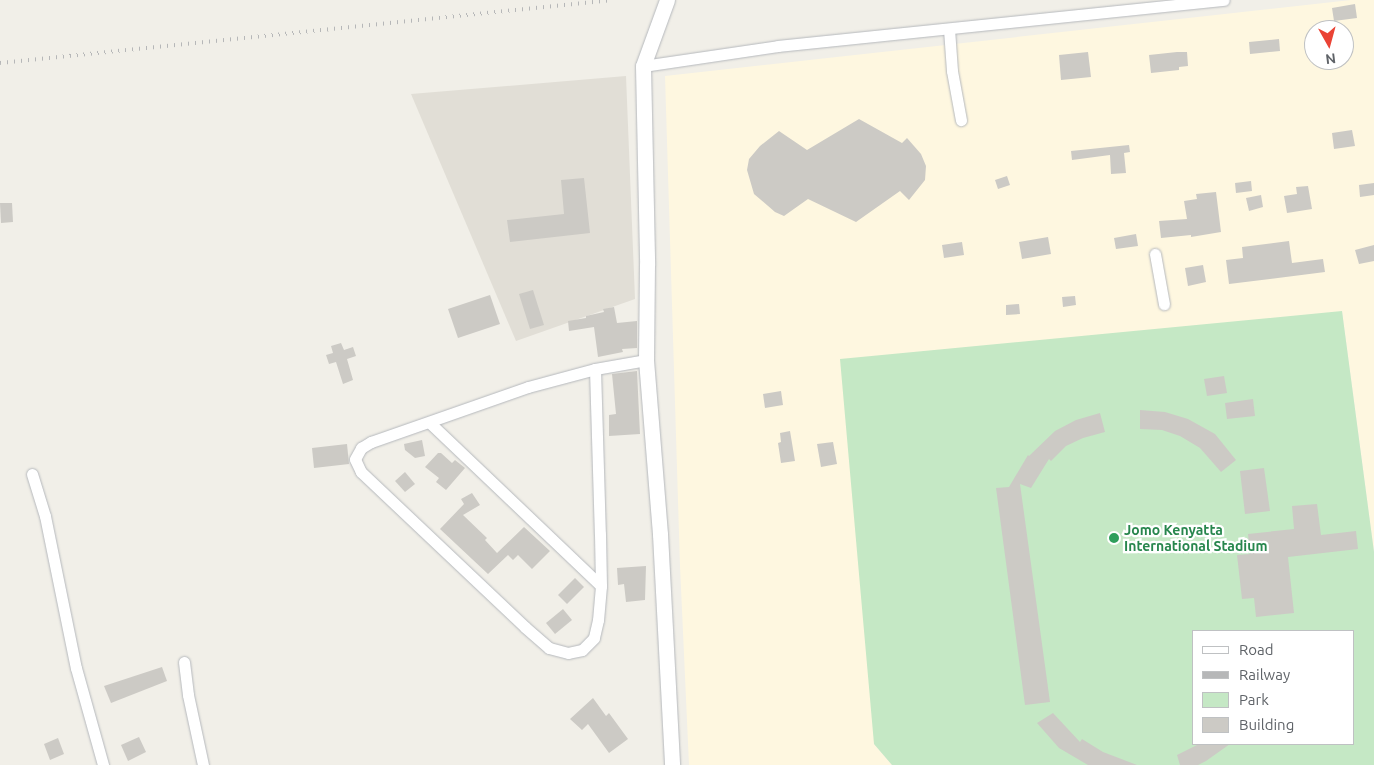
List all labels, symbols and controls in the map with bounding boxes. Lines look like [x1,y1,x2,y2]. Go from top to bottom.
north arrow [1304,20,1354,70]
text: N [1325,50,1337,67]
place label: Jomo Kenyatta International Stadium [1124,522,1267,554]
marker: Jomo Kenyatta International Stadium [1108,532,1120,544]
legend [1192,630,1354,745]
text: Road [1239,641,1274,658]
text: Railway [1239,666,1290,683]
text: Park [1239,691,1269,708]
text: Building [1239,716,1294,733]

